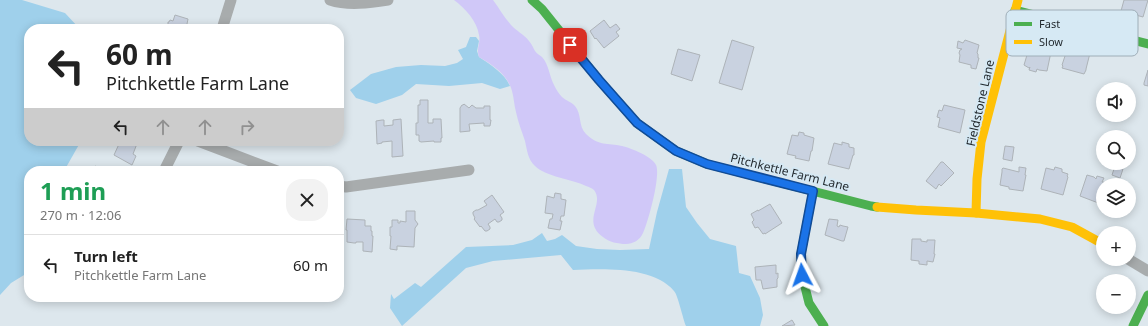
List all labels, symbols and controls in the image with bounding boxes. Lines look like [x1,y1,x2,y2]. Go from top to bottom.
legend [1006,10,1138,56]
text: Fast [1039,16,1060,31]
pin [553,28,587,62]
icon: arrive [559,34,581,56]
text: Slow [1039,34,1063,49]
text: 60 m [106,35,173,73]
icon: left [40,40,92,92]
street label: Fieldstone Lane [962,58,998,148]
text: Pitchkettle Farm Lane [106,71,289,95]
map controls [1096,82,1136,314]
button: sound [1096,82,1136,122]
icon: left [110,116,132,138]
icon: ahead [152,116,174,138]
icon: ahead [194,116,216,138]
icon: right [236,116,258,138]
button: search [1096,130,1136,170]
street label: Pitchkettle Farm Lane [729,149,852,195]
text: 1 min [40,174,106,207]
button: layers [1096,178,1136,218]
button: close [286,179,328,221]
text: 270 m · 12:06 [40,206,121,224]
button: + [1096,226,1136,266]
text: Turn left [74,246,138,266]
icon: left [40,254,62,276]
position arrow [781,254,823,296]
text: 60 m [293,255,328,275]
text: Pitchkettle Farm Lane [74,266,206,284]
button: − [1096,274,1136,314]

